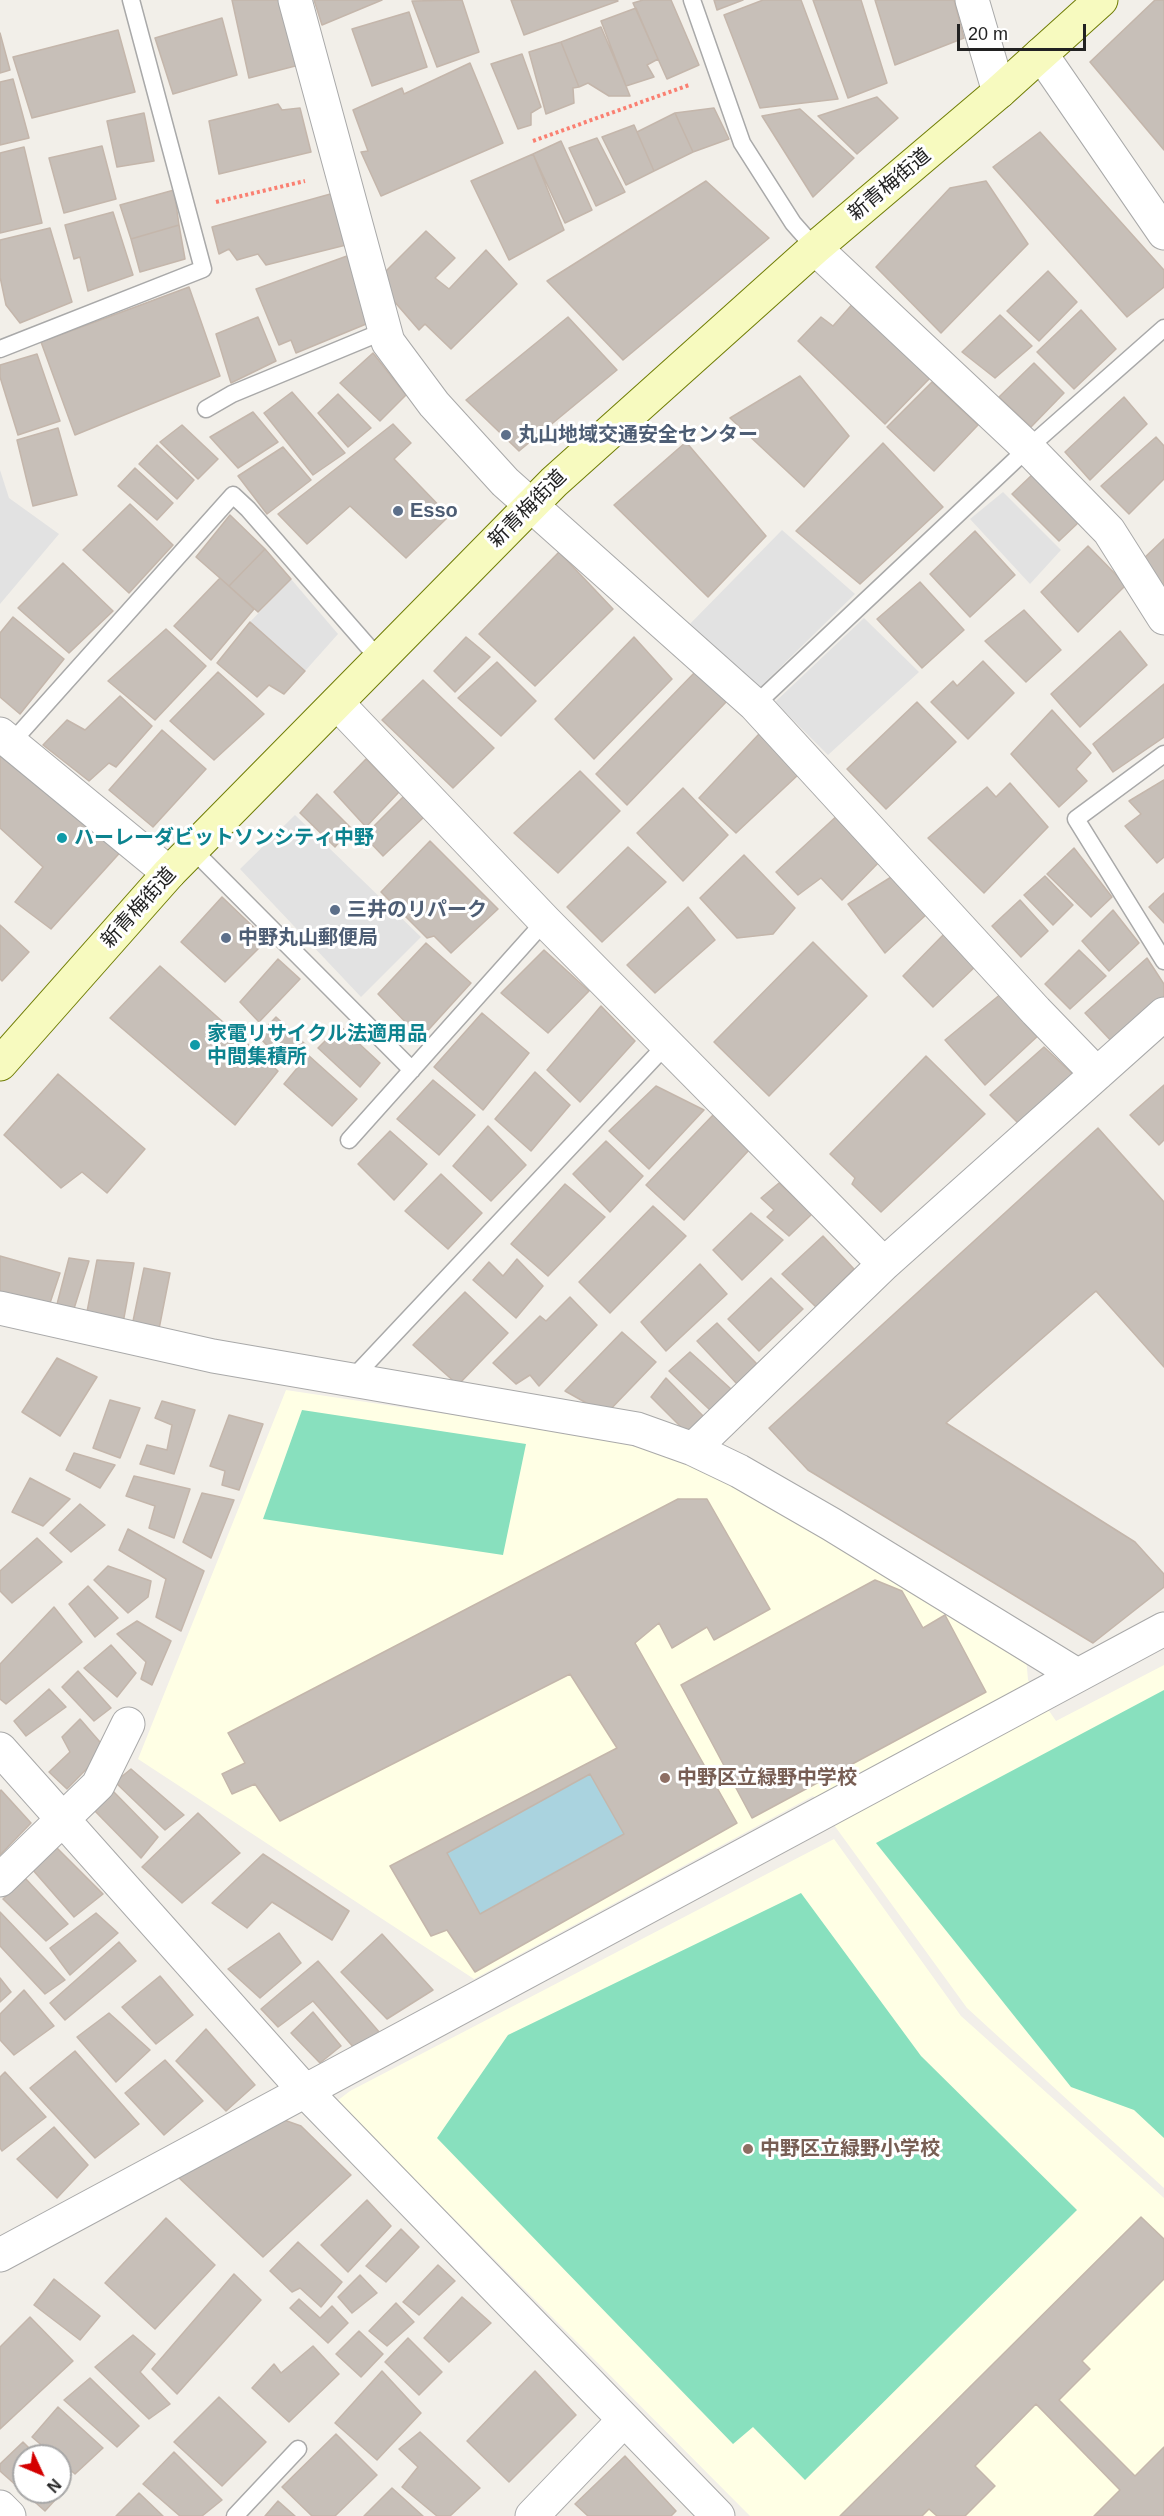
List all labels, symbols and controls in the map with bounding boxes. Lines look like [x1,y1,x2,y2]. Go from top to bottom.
scale bar [960,12,1089,50]
text: 20 m [968,24,1008,44]
street label: 新青梅街道 [844,144,936,226]
place label: 丸山地域交通安全センター [518,423,758,447]
marker: 丸山地域交通安全センター [499,428,513,442]
street label: 新青梅街道 [484,465,572,553]
place label: Esso [410,499,458,523]
marker: Esso [391,504,405,518]
place label: ハーレーダビットソンシティ中野 [74,826,374,850]
marker: ハーレーダビットソンシティ中野 [55,831,69,845]
street label: 新青梅街道 [97,863,181,953]
place label: 三井のリパーク [347,898,487,922]
marker: 三井のリパーク [328,903,342,917]
place label: 中野丸山郵便局 [238,926,378,950]
marker: 中野丸山郵便局 [219,931,233,945]
place label: 家電リサイクル法適用品 中間集積所 [207,1022,427,1069]
marker: 家電リサイクル法適用品 中間集積所 [188,1038,202,1052]
place label: 中野区立緑野中学校 [677,1766,857,1790]
marker: 中野区立緑野中学校 [658,1771,672,1785]
place label: 中野区立緑野小学校 [760,2137,940,2161]
marker: 中野区立緑野小学校 [741,2142,755,2156]
north arrow [12,2444,72,2504]
text: N [44,2475,64,2496]

